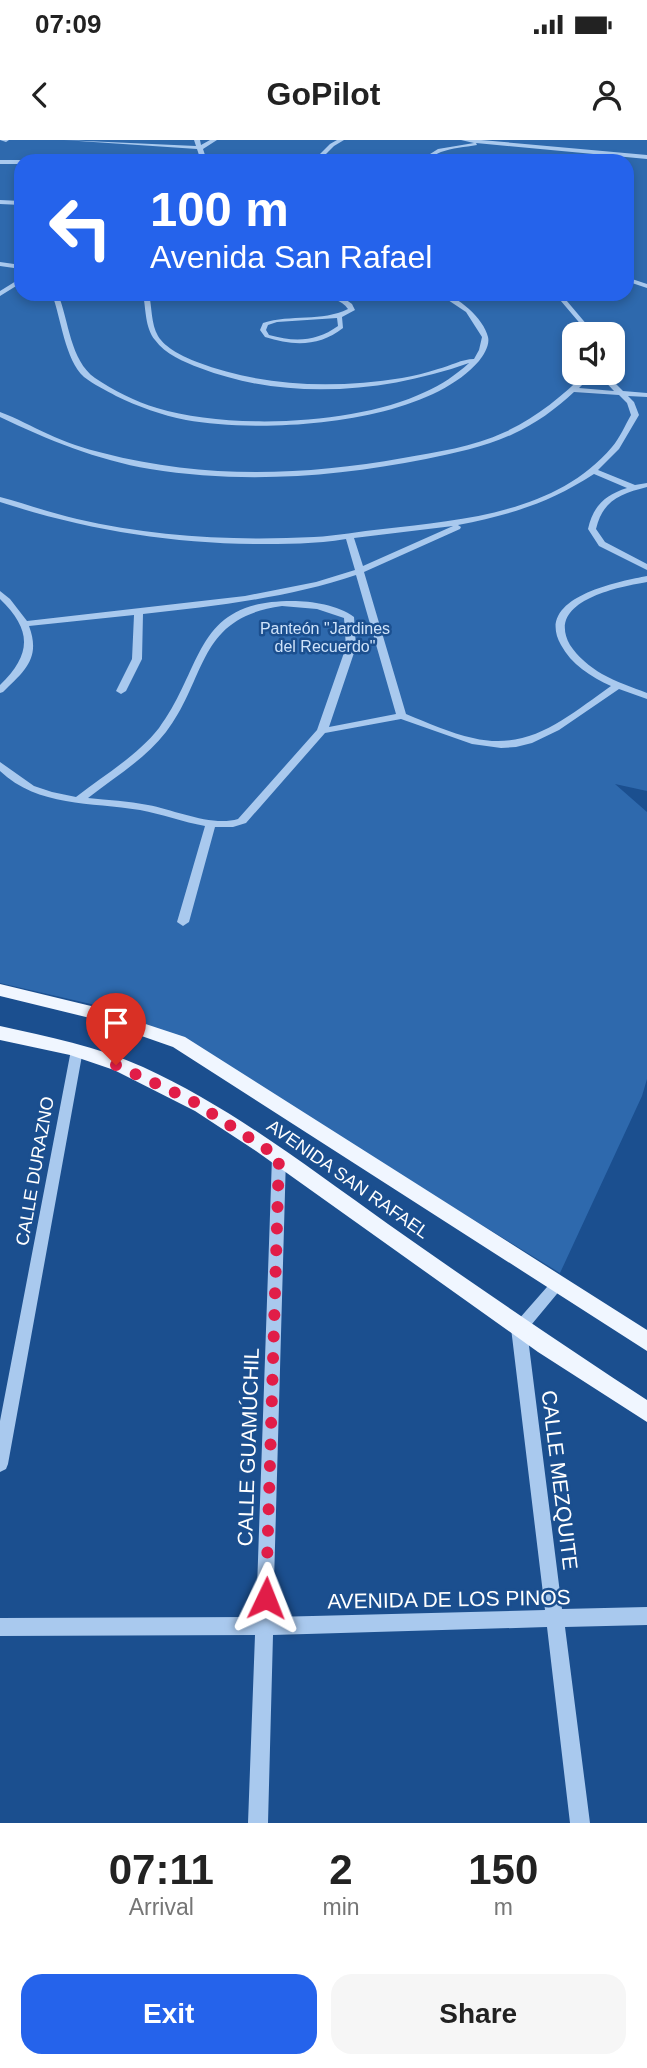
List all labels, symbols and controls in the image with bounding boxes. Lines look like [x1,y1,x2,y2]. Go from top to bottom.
text: 07:09 [35,9,102,39]
icon: back [21,76,59,114]
text: GoPilot [267,76,380,112]
icon: person [588,76,626,114]
icon: left [35,182,126,273]
text: 100 m [150,182,289,236]
text: Avenida San Rafael [150,239,432,275]
map controls [562,322,625,385]
button: sound [562,322,625,385]
park label: Panteón "Jardines del Recuerdo" [260,620,390,655]
pin [86,993,146,1065]
icon: arrive [97,1004,135,1042]
street label: CALLE DURAZNO [12,1095,58,1247]
street label: AVENIDA SAN RAFAEL [263,1116,433,1242]
street label: CALLE GUAMÚCHIL [233,1347,263,1547]
street label: CALLE MEZQUITE [538,1389,582,1571]
position arrow [229,1561,303,1635]
street label: AVENIDA DE LOS PINOS [327,1585,571,1613]
text: 07:11 [109,1846,214,1893]
text: 2 [329,1846,353,1893]
text: 150 [468,1846,538,1893]
text: Arrival [129,1894,194,1920]
text: min [322,1894,360,1920]
text: m [494,1894,513,1920]
button: Exit [21,1974,317,2054]
button: Share [331,1974,626,2054]

